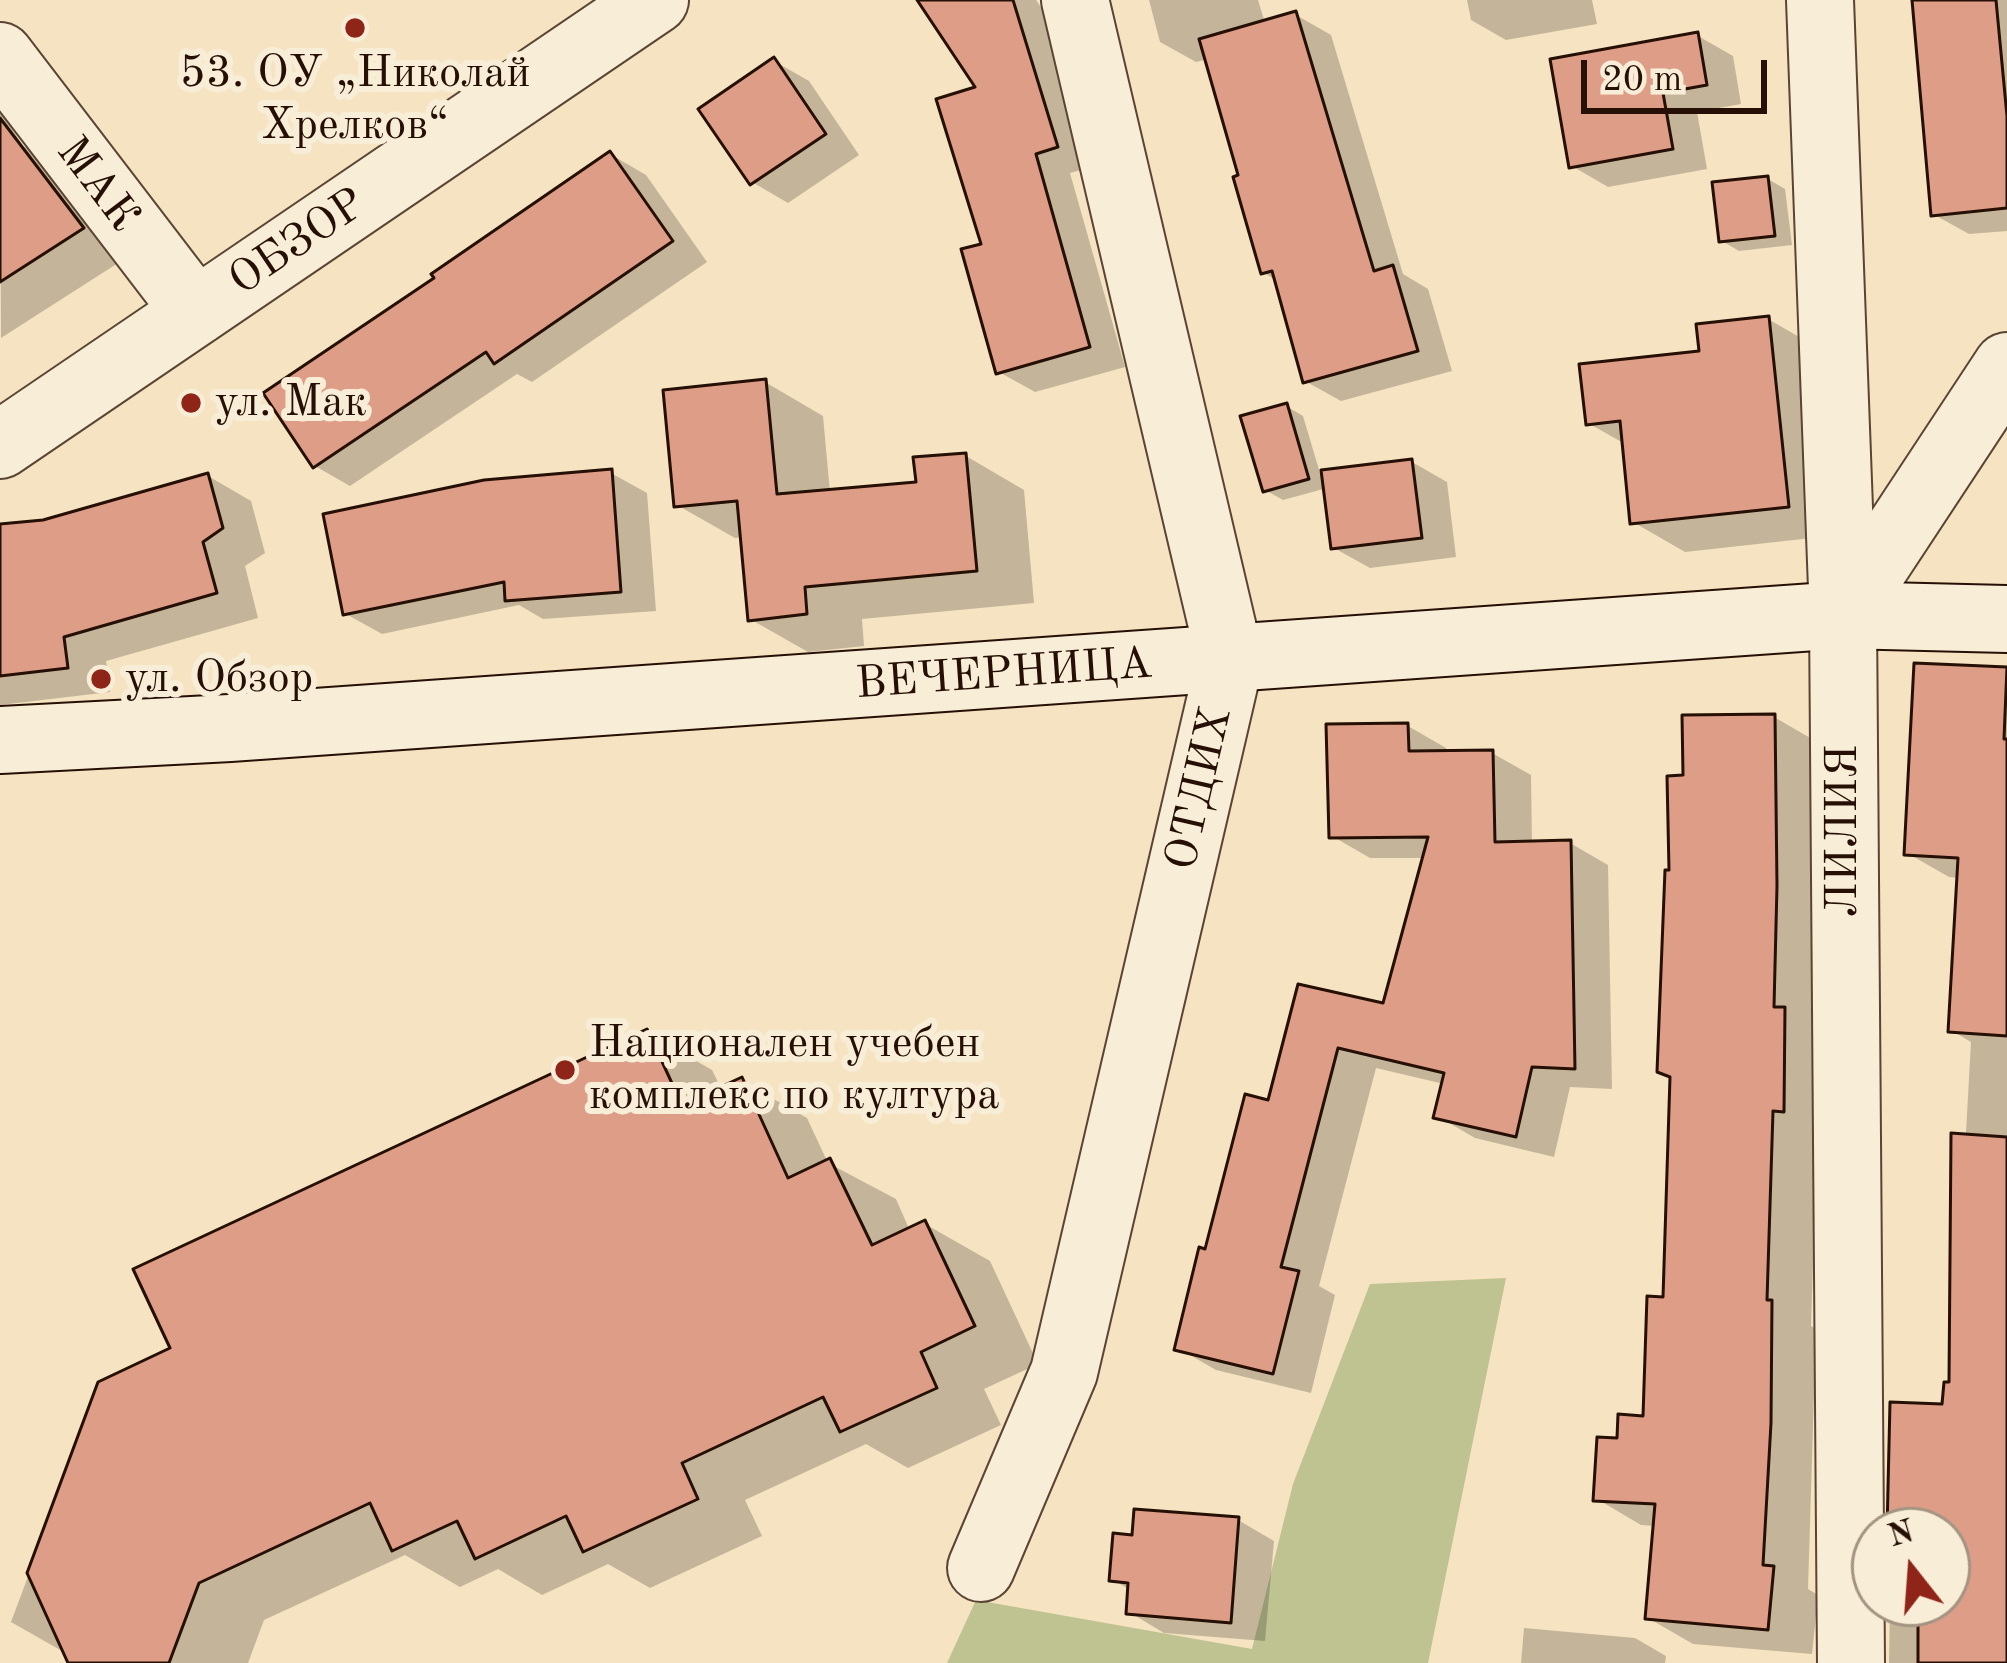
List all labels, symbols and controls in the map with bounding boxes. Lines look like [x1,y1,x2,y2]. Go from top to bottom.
marker: 53. ОУ „Николай Хрелков“ [342,15,368,41]
scale bar [1587,36,1773,110]
place label: 53. ОУ „Николай Хрелков“ [180,47,530,153]
text: 20 m [1602,63,1682,99]
street label: МАК [44,127,150,243]
street label: ОБЗОР [219,178,377,308]
place label: ул. Мак [215,376,367,430]
marker: ул. Мак [178,390,204,416]
street label: ВЕЧЕРНИЦА [854,638,1154,712]
place label: ул. Обзор [125,652,313,706]
marker: ул. Обзор [88,666,114,692]
street label: ОТДИХ [1155,702,1245,876]
street label: ЛИЛИЯ [1817,744,1871,918]
place label: Национален учебен комплекс по култура [589,1017,999,1123]
marker: Национален учебен комплекс по култура [552,1057,578,1083]
north arrow [1851,1507,1971,1627]
text: N [1884,1515,1918,1554]

